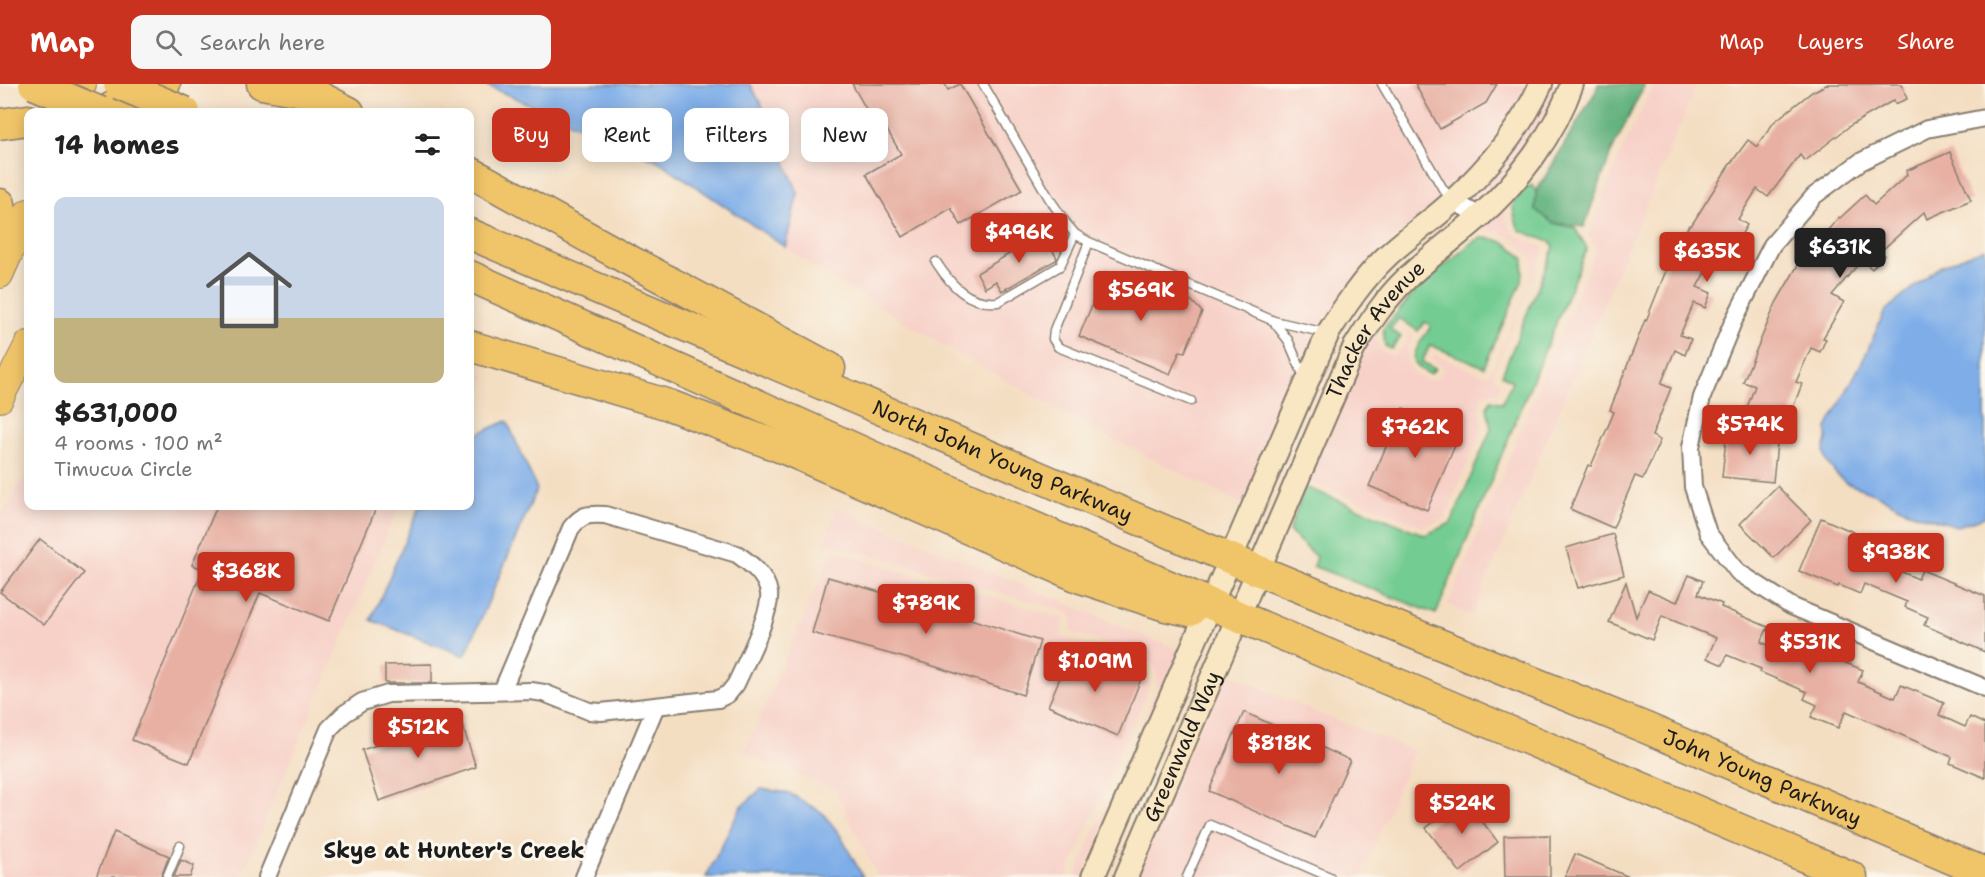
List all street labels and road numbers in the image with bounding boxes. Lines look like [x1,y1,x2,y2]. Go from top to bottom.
street label: Thacker Avenue [1320,254,1431,403]
street label: North John Young Parkway [868,393,1137,529]
street label: Greenwald Way [1137,667,1227,827]
street label: John Young Parkway [1659,723,1866,833]

